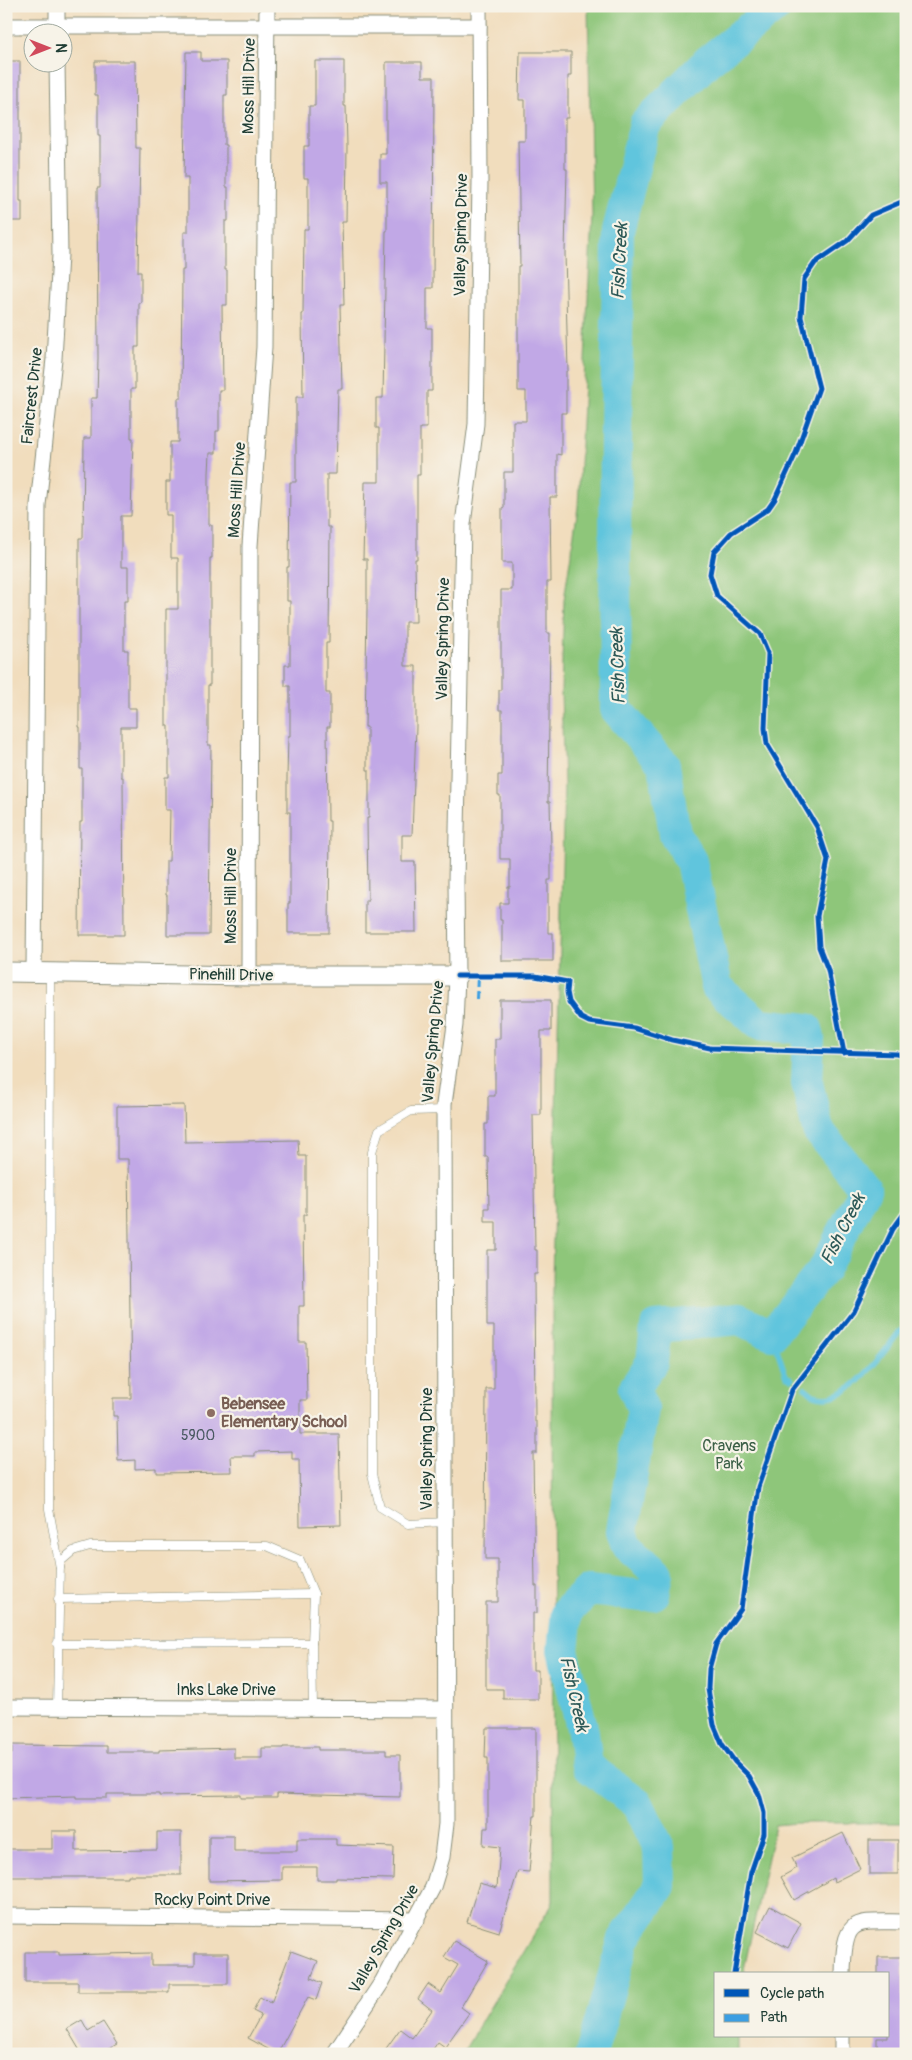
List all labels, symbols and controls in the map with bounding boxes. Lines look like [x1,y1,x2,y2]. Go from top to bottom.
north arrow [22,22,72,72]
street label: Moss Hill Drive [238,38,260,134]
text: N [52,43,69,53]
street label: Valley Spring Drive [450,173,472,297]
water label: Fish Creek [607,221,634,300]
street label: Faircrest Drive [17,346,47,445]
street label: Moss Hill Drive [224,441,250,539]
street label: Valley Spring Drive [432,577,454,701]
water label: Fish Creek [605,626,631,705]
street label: Moss Hill Drive [221,848,241,944]
street label: Pinehill Drive [189,964,273,986]
street label: Valley Spring Drive [418,980,448,1104]
water label: Fish Creek [815,1188,871,1268]
street label: Valley Spring Drive [417,1387,437,1510]
place label: Bebensee Elementary School [221,1394,348,1432]
marker: Bebensee Elementary School [205,1407,217,1419]
house number: 5900 [181,1427,215,1444]
park label: Cravens Park [702,1436,756,1474]
water label: Fish Creek [554,1654,594,1735]
street label: Inks Lake Drive [176,1680,276,1700]
street label: Valley Spring Drive [345,1881,423,1997]
street label: Rocky Point Drive [154,1890,270,1910]
legend [714,1972,890,2038]
text: Cycle path [760,1984,824,2003]
text: Path [760,2008,787,2027]

